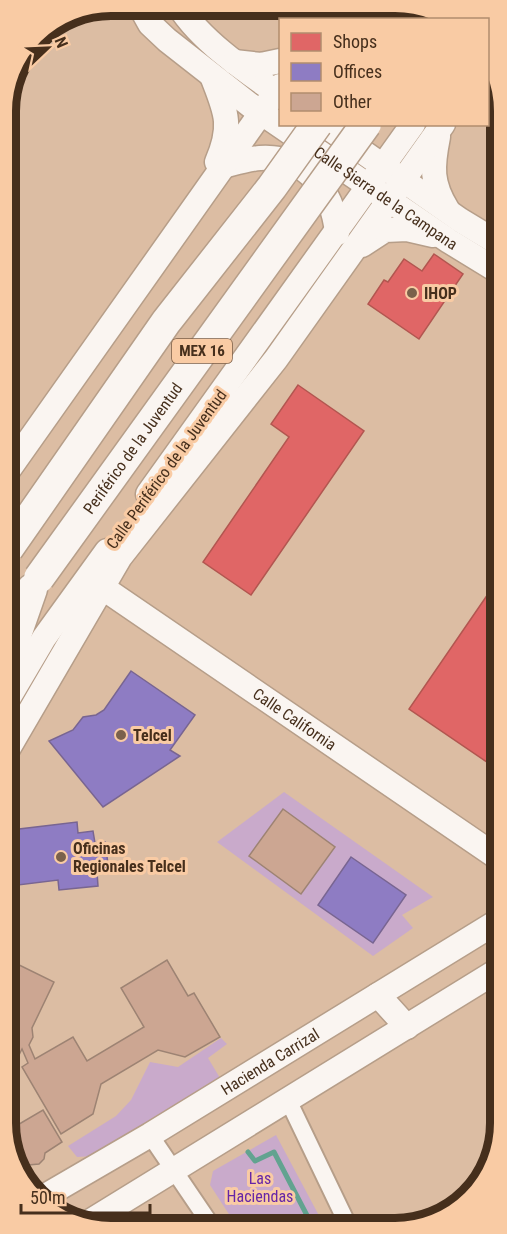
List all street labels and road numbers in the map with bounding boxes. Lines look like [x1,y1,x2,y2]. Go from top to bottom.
street label: Calle Sierra de la Campana [310,143,461,254]
road number: MEX 16 [172,339,232,363]
street label: Periférico de la Juventud [79,379,186,518]
street label: Calle Periférico de la Juventud [102,386,231,553]
street label: Calle California [249,684,340,754]
street label: Hacienda Carrizal [218,1024,323,1099]

